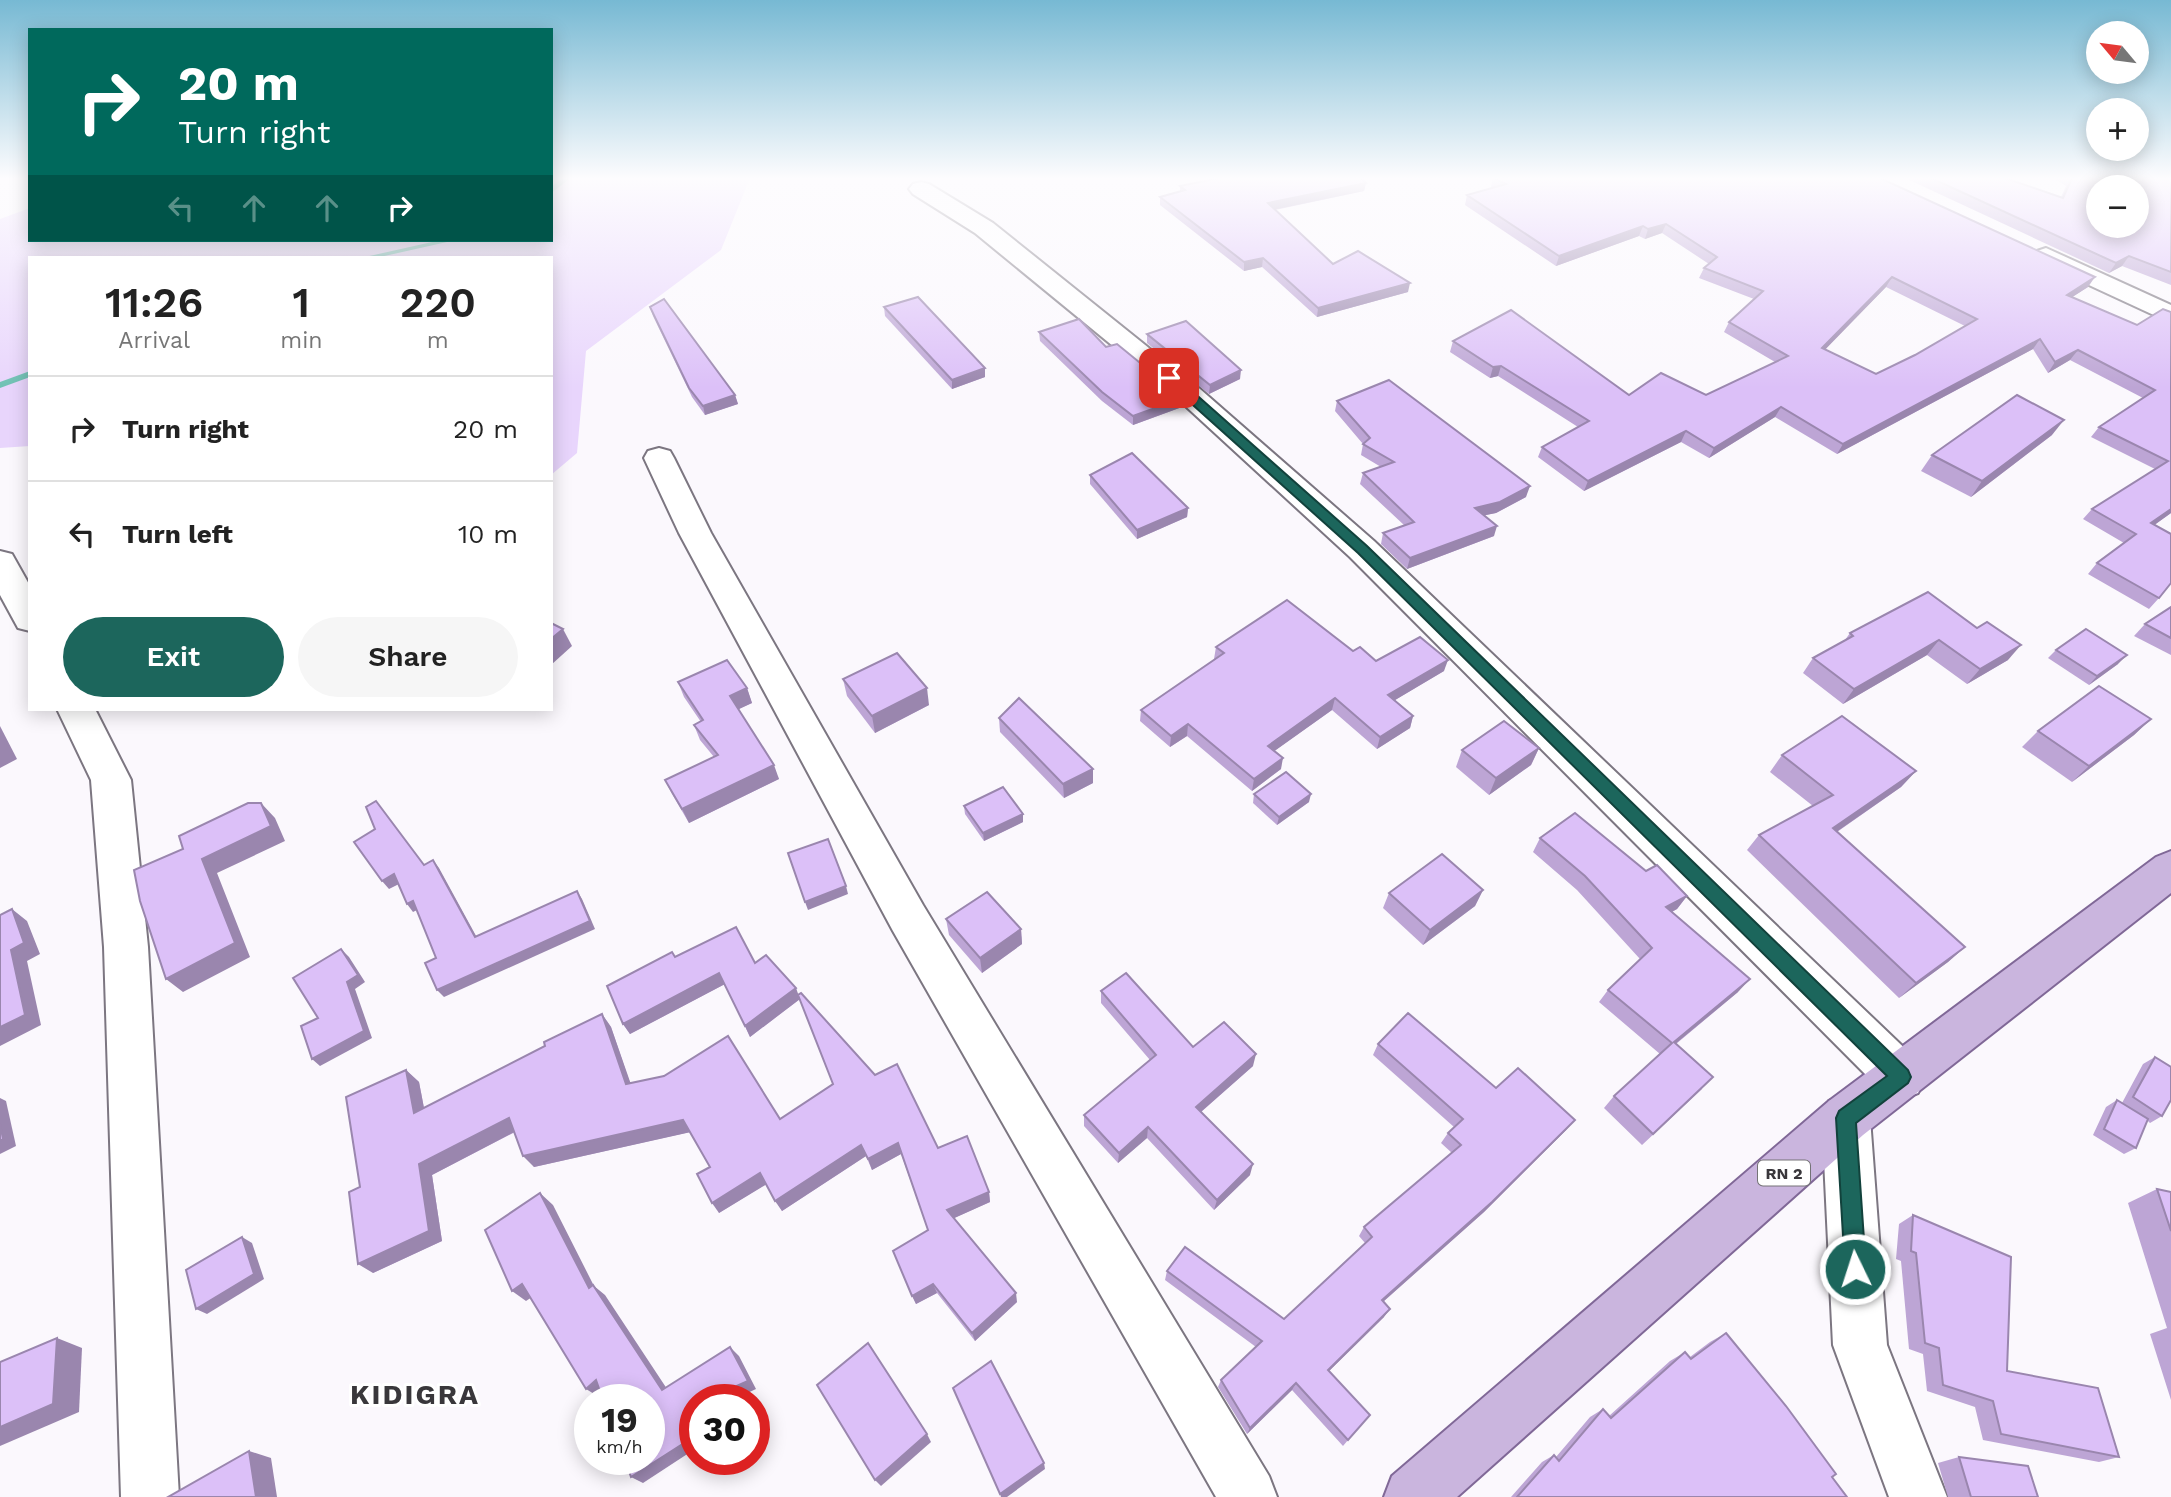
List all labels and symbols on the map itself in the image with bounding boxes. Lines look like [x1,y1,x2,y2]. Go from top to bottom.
north arrow [2086,21,2149,84]
pin [1139,348,1199,408]
road number: RN 2 [1758,1161,1810,1186]
position arrow [1818,1232,1892,1306]
district label: KIDIGRA [350,1378,480,1411]
speed limit sign: 30 [679,1384,770,1475]

